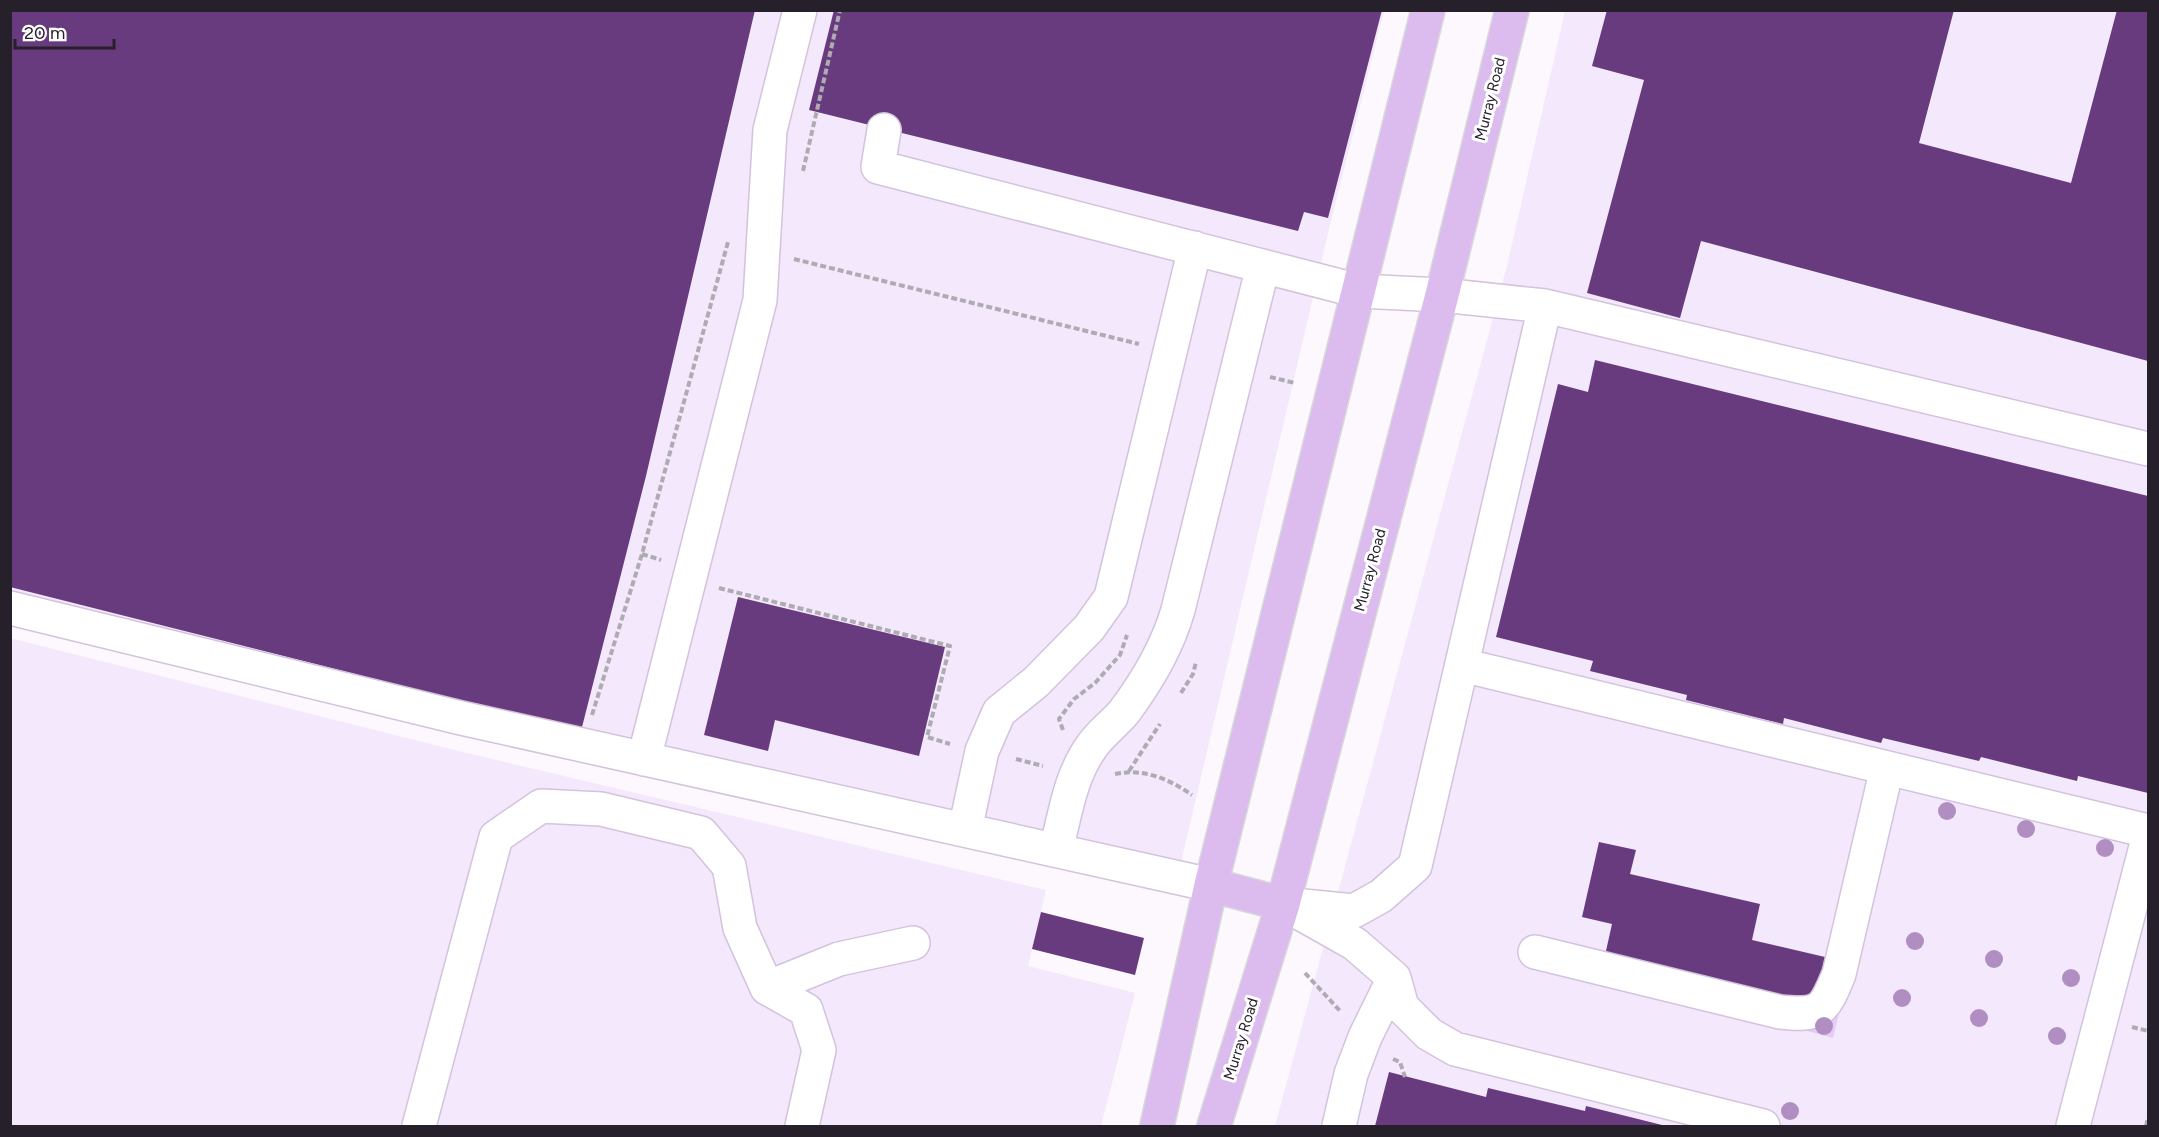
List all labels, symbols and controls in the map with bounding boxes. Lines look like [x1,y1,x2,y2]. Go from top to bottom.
scale bar [15,12,114,50]
text: 20 m [24,22,65,44]
street label: Murray Road [1471,56,1509,142]
street label: Murray Road [1350,527,1390,613]
street label: Murray Road [1220,996,1262,1082]

